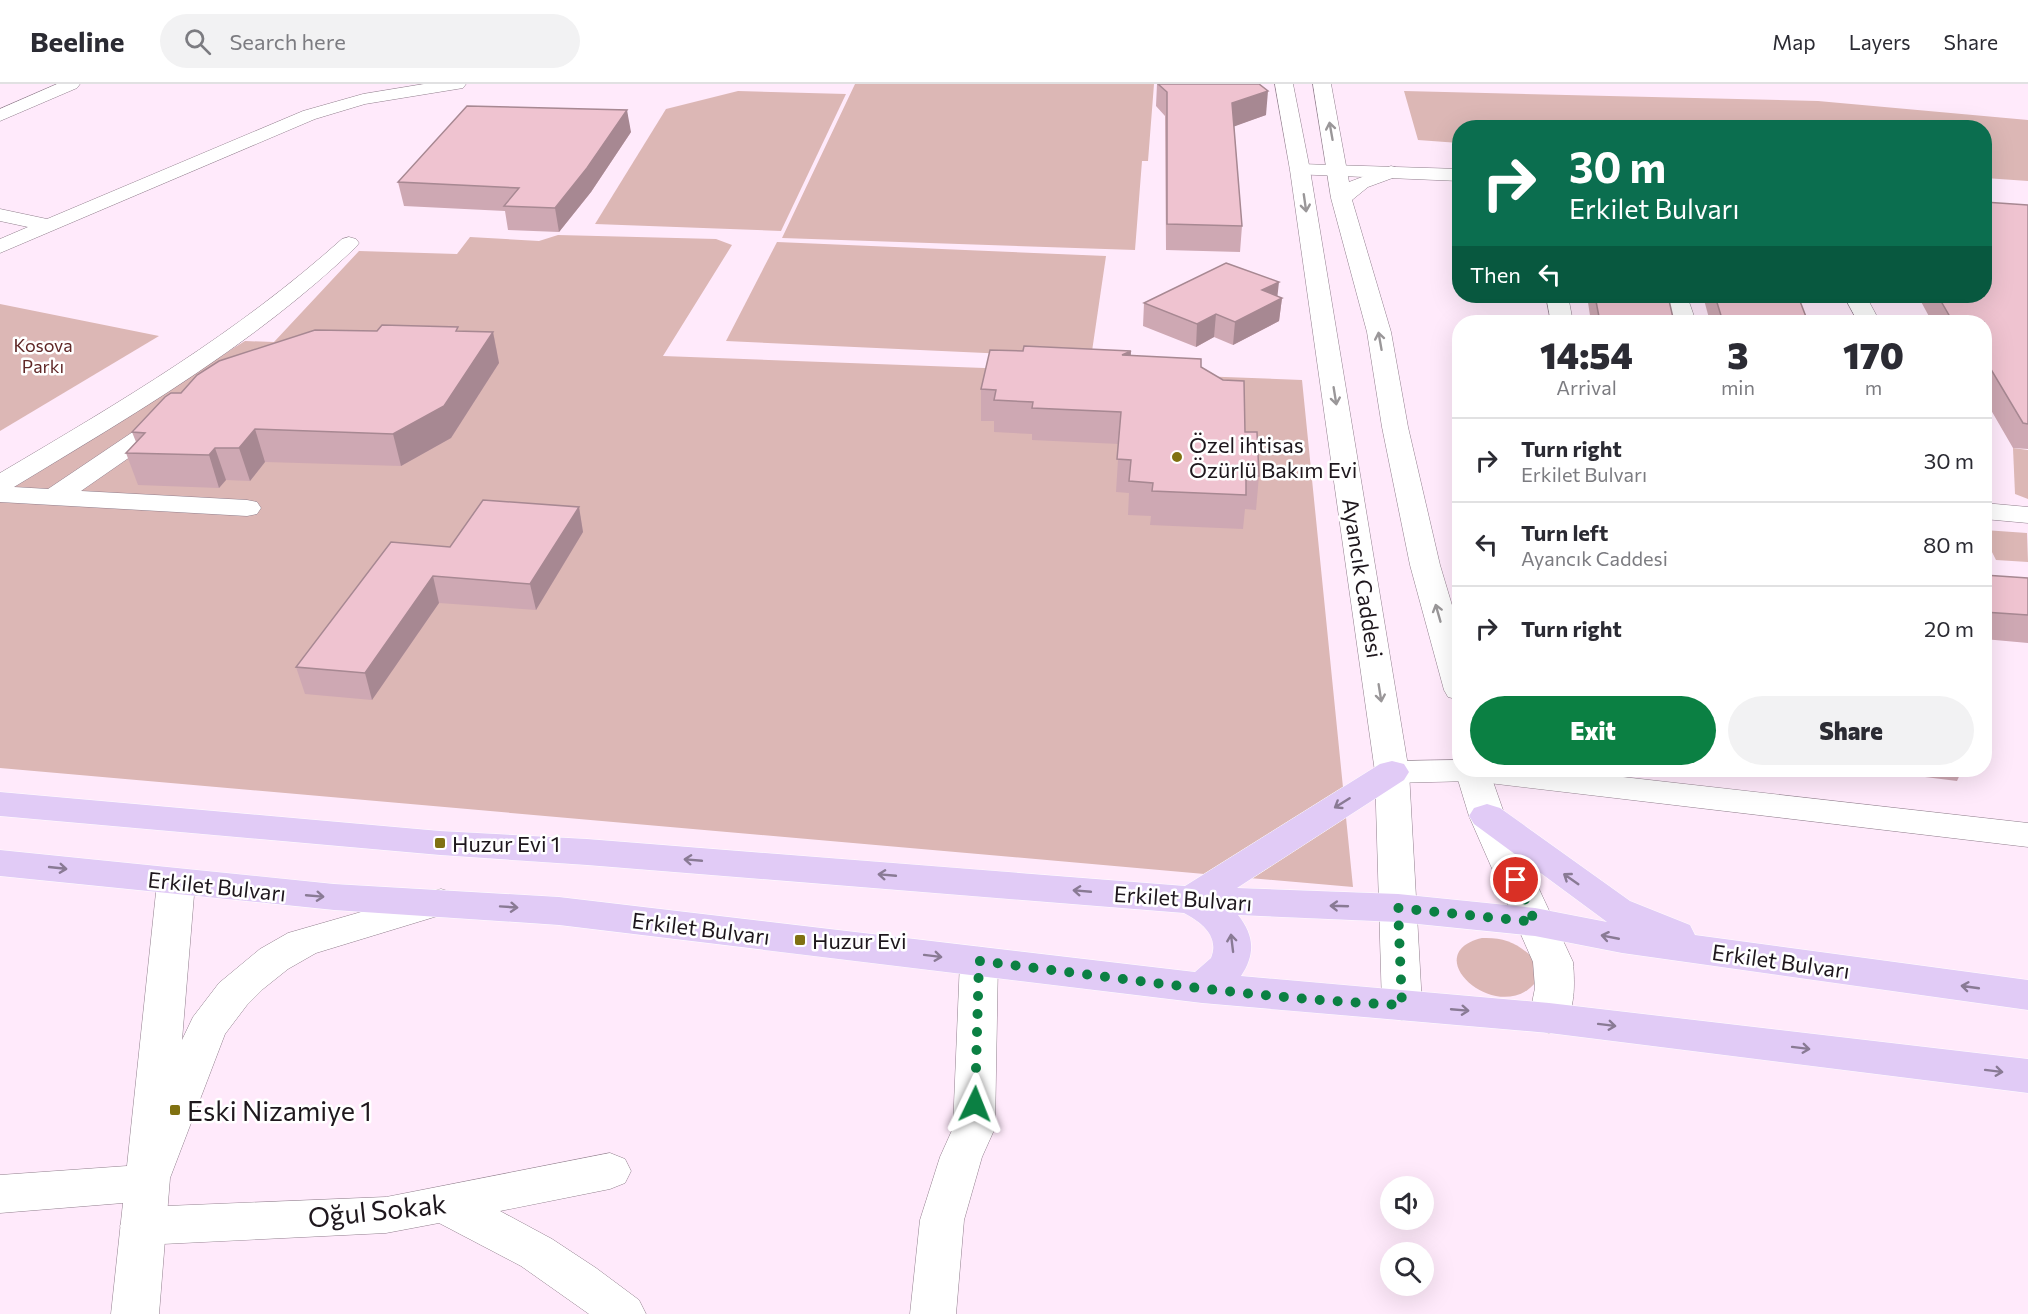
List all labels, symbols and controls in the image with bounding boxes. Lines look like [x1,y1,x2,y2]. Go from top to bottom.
search box [160,14,580,68]
text: Beeline [30,24,124,58]
icon: search [181,25,214,58]
text: Search here [229,28,346,55]
text: Map [1772,29,1816,54]
text: Layers [1849,29,1911,54]
text: Share [1944,29,1998,54]
one-way arrow [1326,121,1337,141]
text: 30 m [1569,140,1666,192]
icon: right [1470,144,1548,222]
text: Erkilet Bulvarı [1569,192,1739,225]
one-way arrow [1300,193,1311,213]
icon: left [1533,258,1566,291]
text: Then [1470,261,1521,288]
one-way arrow [1374,331,1385,351]
text: 14:54 [1540,332,1633,376]
text: 3 [1727,332,1749,376]
text: 170 [1843,332,1904,376]
park label: Kosova Parkı [13,334,73,377]
text: Arrival [1556,375,1617,399]
text: min [1721,375,1755,399]
text: m [1865,375,1882,399]
one-way arrow [1329,386,1340,406]
place label: Özel ihtisas Özürlü Bakım Evi [1189,431,1357,483]
text: Turn right [1521,435,1622,462]
icon: right [1470,444,1503,477]
text: 30 m [1924,447,1974,474]
marker: Özel ihtisas Özürlü Bakım Evi [1170,450,1184,464]
text: Erkilet Bulvarı [1521,462,1647,486]
street label: Ayancık Caddesi [1337,496,1389,660]
text: Turn left [1521,519,1608,546]
icon: left [1470,528,1503,561]
text: 80 m [1923,531,1974,558]
text: Ayancık Caddesi [1521,546,1668,570]
one-way arrow [1432,604,1443,623]
icon: right [1470,612,1503,645]
text: Turn right [1521,615,1622,642]
text: 20 m [1924,615,1974,642]
one-way arrow [1375,682,1386,702]
button: Exit [1470,696,1716,765]
button: Share [1728,696,1974,765]
one-way arrow [1334,797,1351,810]
place label: Huzur Evi 1 [452,830,560,857]
marker: Huzur Evi 1 [433,836,447,850]
one-way arrow [683,854,703,865]
pin [1490,854,1541,905]
one-way arrow [48,863,68,874]
icon: arrive [1499,863,1532,896]
street label: Erkilet Bulvarı [147,865,287,907]
one-way arrow [878,870,898,881]
one-way arrow [1564,873,1580,885]
street label: Erkilet Bulvarı [1113,880,1253,916]
one-way arrow [1072,885,1092,896]
one-way arrow [304,891,324,902]
one-way arrow [1330,900,1350,911]
one-way arrow [499,902,519,913]
street label: Erkilet Bulvarı [630,906,772,950]
place label: Huzur Evi [812,927,907,954]
one-way arrow [1601,931,1621,942]
marker: Huzur Evi [793,933,807,947]
one-way arrow [1226,934,1237,954]
street label: Erkilet Bulvarı [1710,938,1852,984]
one-way arrow [922,950,942,961]
one-way arrow [1961,981,1980,992]
one-way arrow [1450,1005,1469,1016]
one-way arrow [1597,1020,1616,1031]
one-way arrow [1790,1043,1810,1054]
one-way arrow [1984,1066,2004,1077]
position arrow [943,1072,1007,1136]
place label: Eski Nizamiye 1 [187,1094,372,1127]
marker: Eski Nizamiye 1 [168,1103,182,1117]
map controls [1380,1176,1434,1296]
button: sound [1380,1176,1434,1230]
street label: Oğul Sokak [306,1186,448,1234]
button: search [1380,1242,1434,1296]

